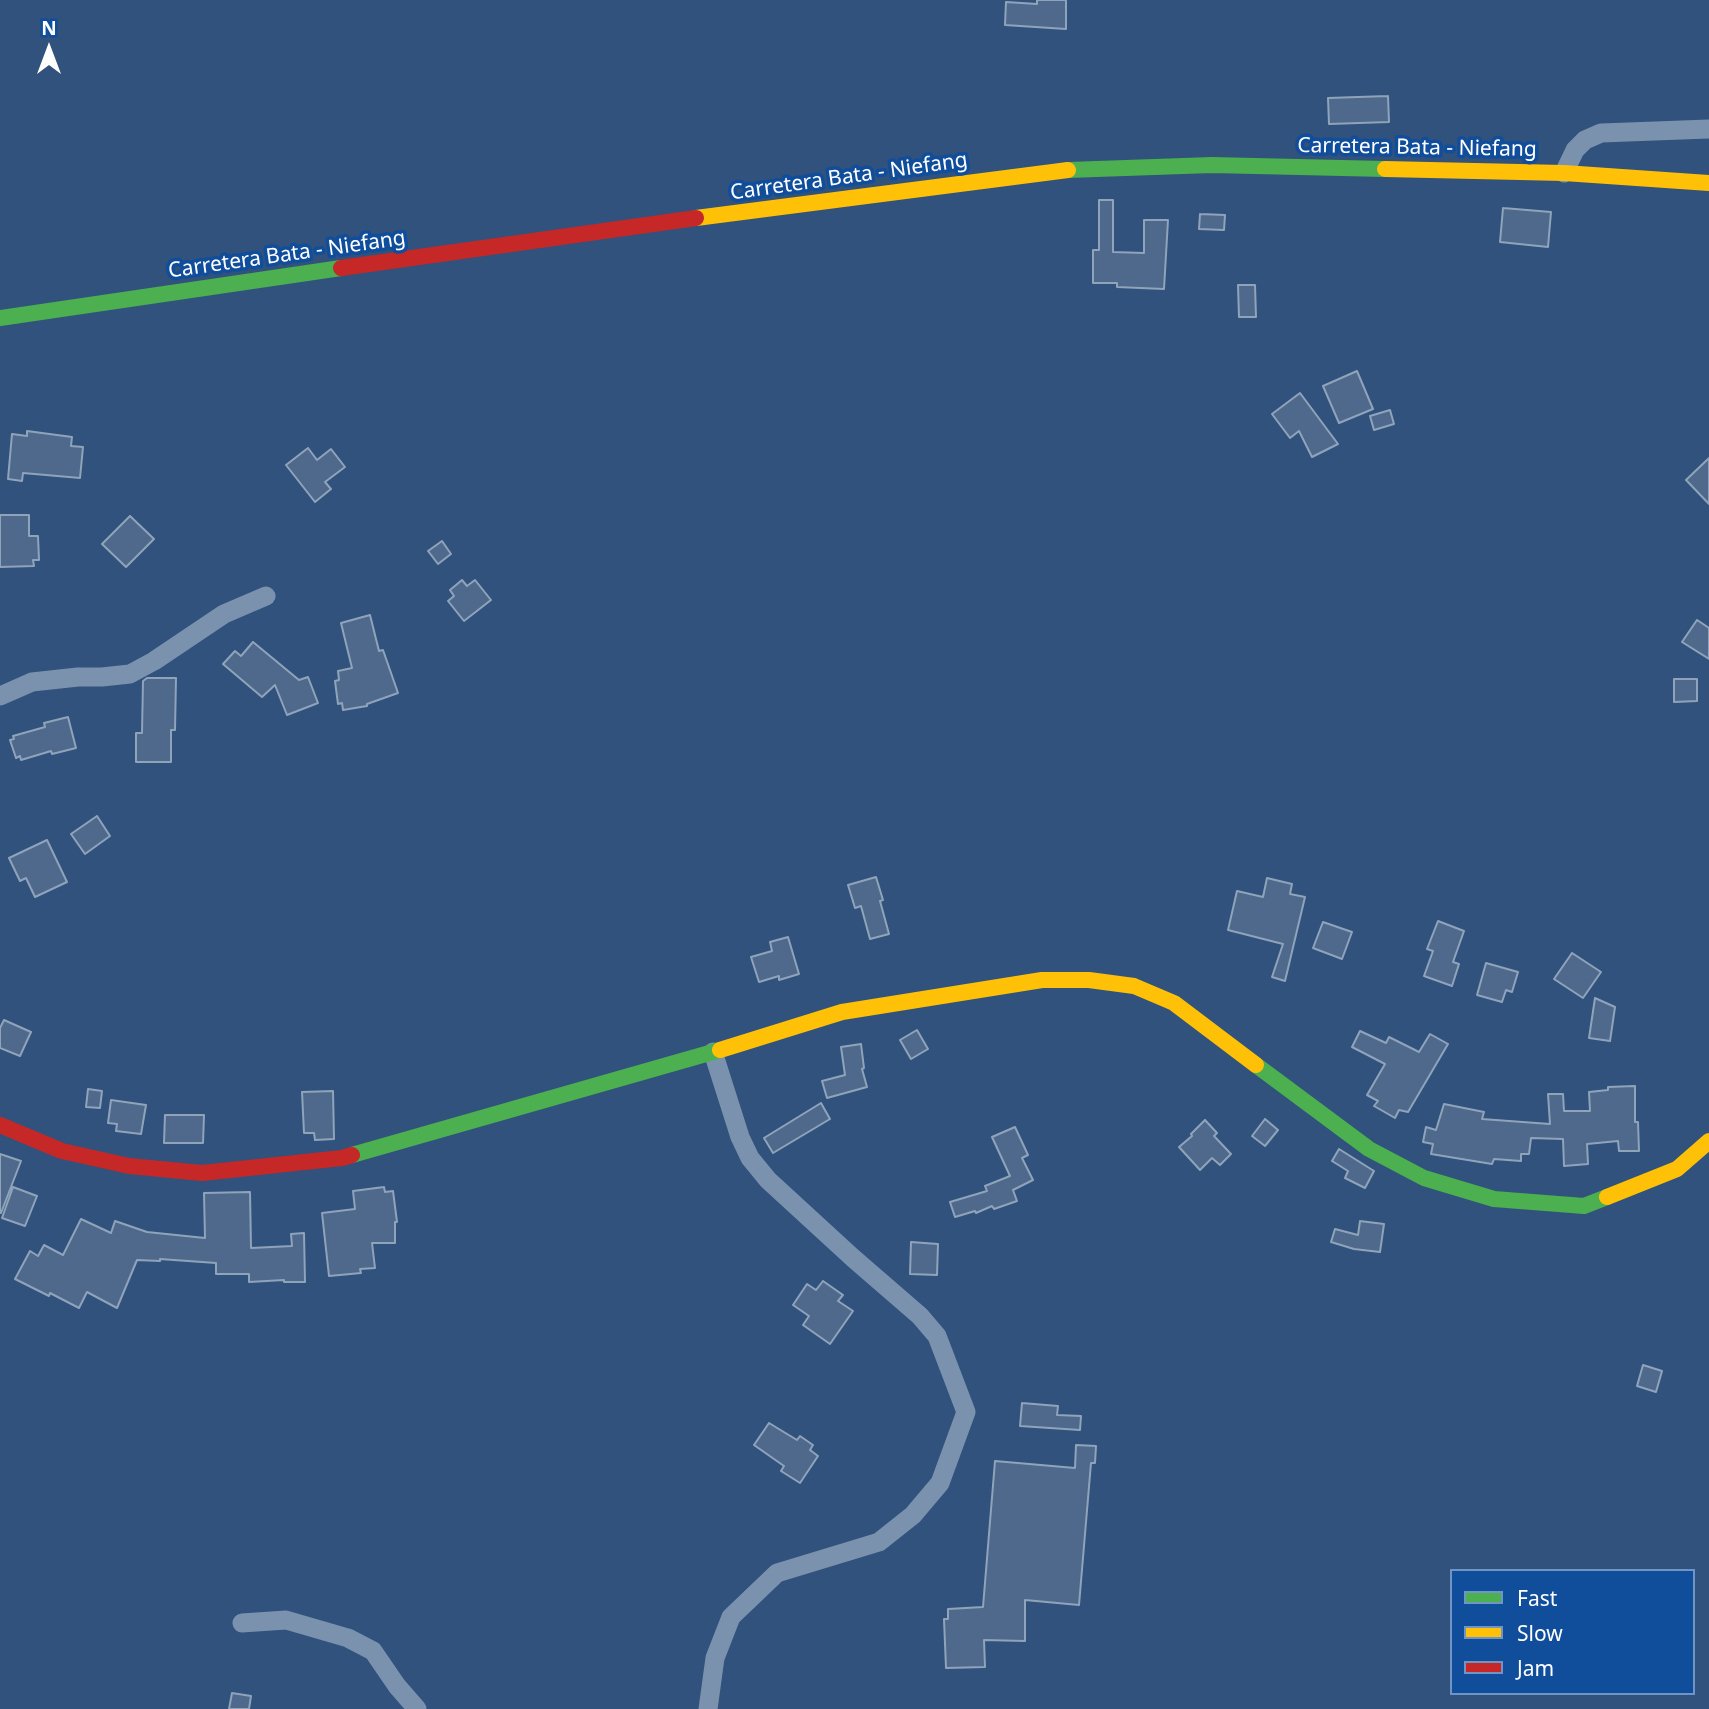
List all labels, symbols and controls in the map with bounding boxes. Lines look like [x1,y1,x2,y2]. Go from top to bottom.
north arrow [14,14,84,84]
text: N [41,15,57,41]
street label: Carretera Bata - Niefang [1297,133,1537,163]
street label: Carretera Bata - Niefang [729,148,969,206]
street label: Carretera Bata - Niefang [167,226,407,284]
legend [1450,1569,1695,1695]
text: Fast [1517,1584,1557,1612]
text: Slow [1517,1619,1563,1647]
text: Jam [1517,1654,1554,1682]

